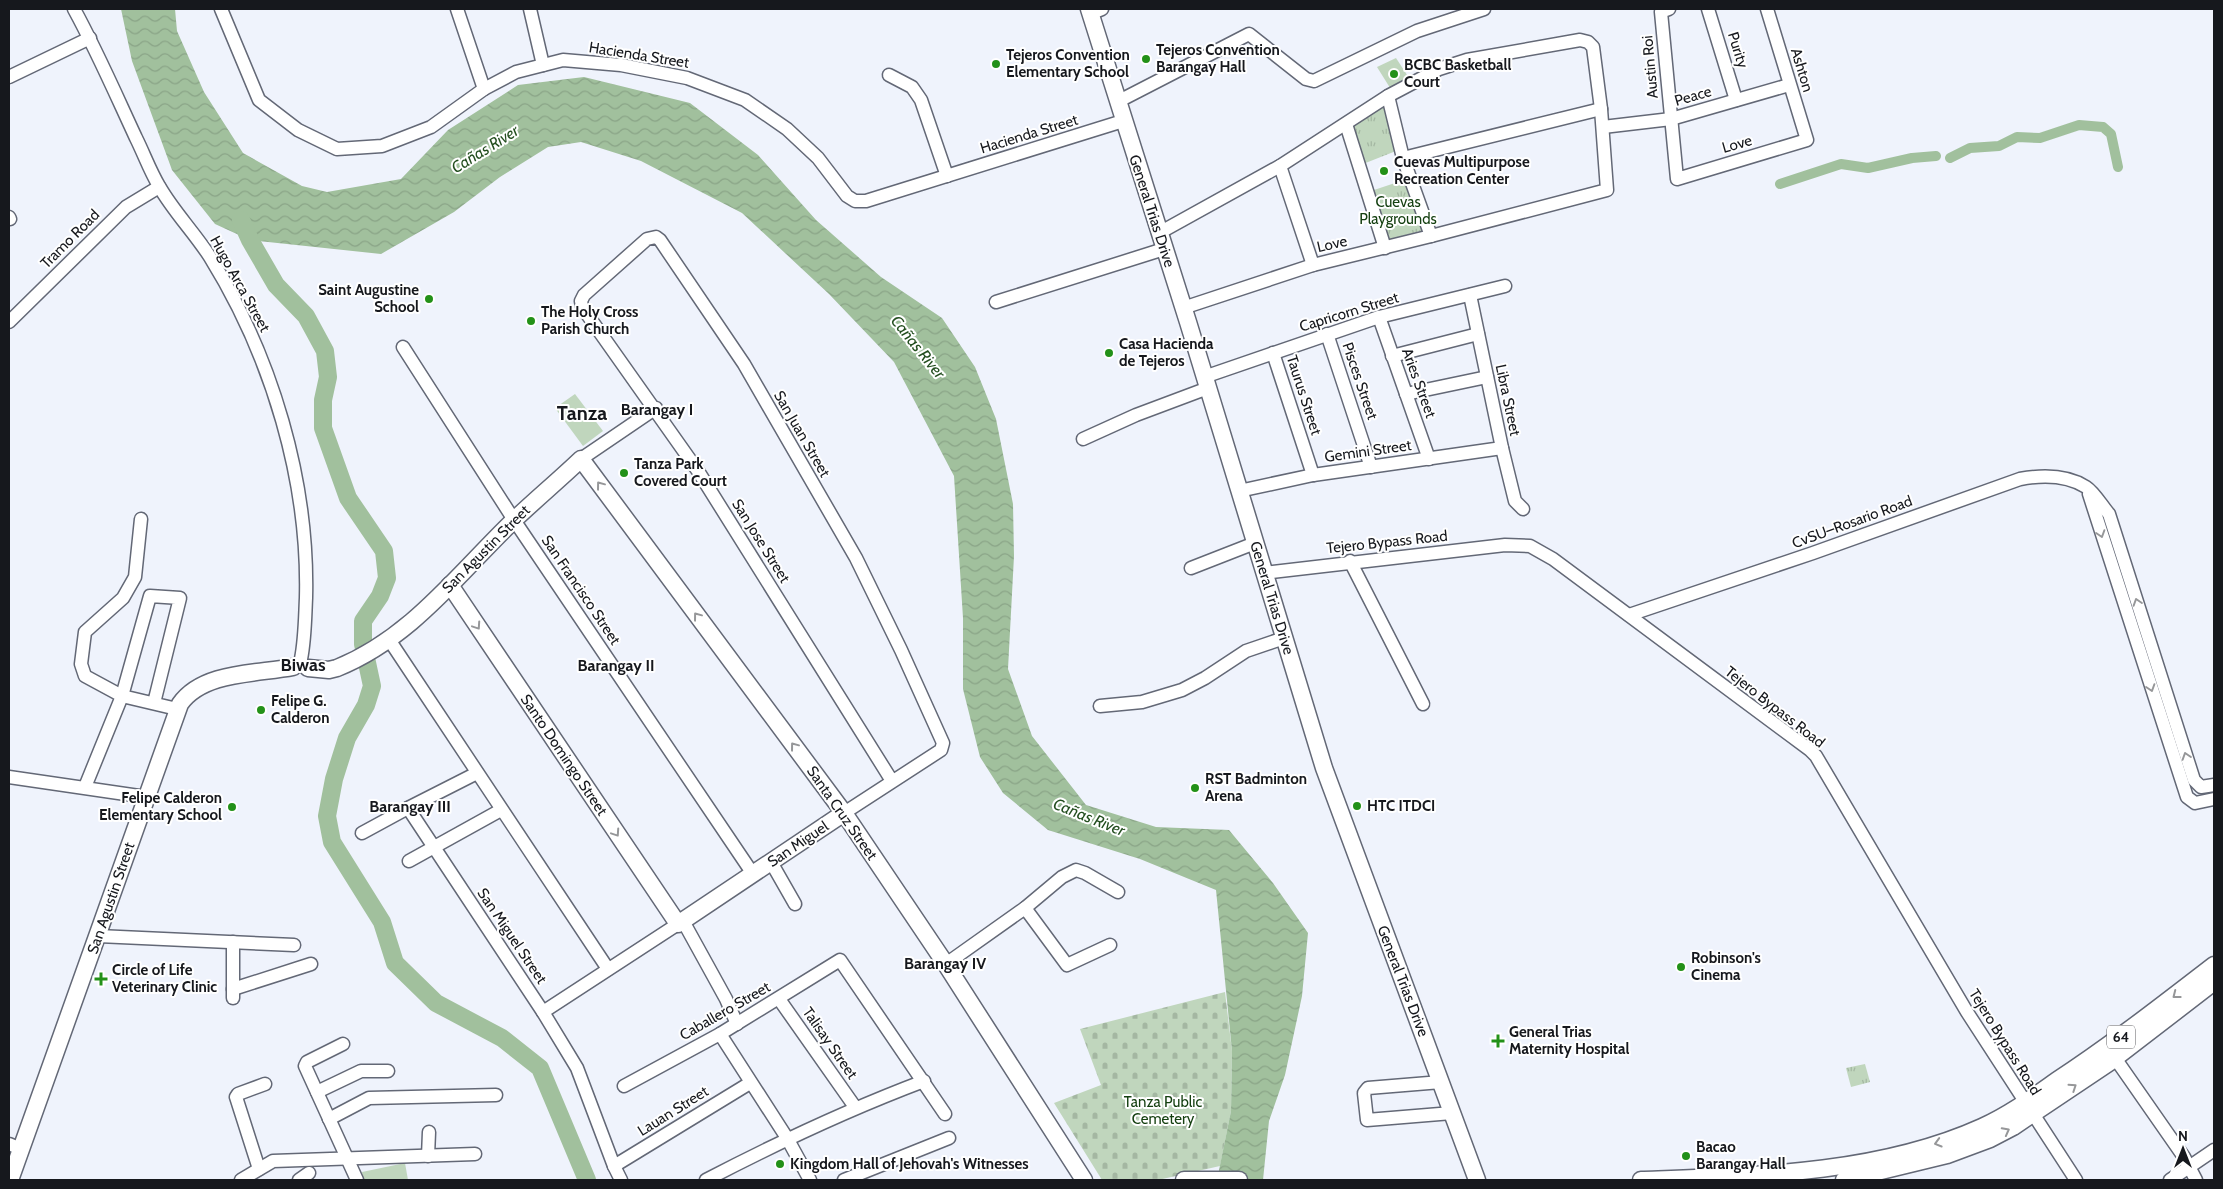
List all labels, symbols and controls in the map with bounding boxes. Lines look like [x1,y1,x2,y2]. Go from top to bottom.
street label: Purity [1724,30,1752,71]
street label: Austin Roi [1638,35,1662,99]
street label: Hacienda Street [588,38,690,72]
place label: Tejeros Convention Barangay Hall [1156,41,1280,76]
place label: Tejeros Convention Elementary School [1006,46,1130,81]
street label: Ashton [1787,46,1817,94]
marker: Tejeros Convention Barangay Hall [1140,53,1152,65]
place label: BCBC Basketball Court [1404,56,1511,91]
marker: Tejeros Convention Elementary School [990,58,1002,70]
marker: BCBC Basketball Court [1388,68,1400,80]
street label: Peace [1672,82,1714,110]
street label: Hacienda Street [978,111,1080,157]
water label: Cañas River [448,120,523,177]
street label: Love [1720,131,1754,157]
street label: General Trias Drive [1125,152,1179,270]
place label: Cuevas Multipurpose Recreation Center [1394,153,1530,188]
marker: Cuevas Multipurpose Recreation Center [1378,165,1390,177]
park label: Cuevas Playgrounds [1359,193,1437,228]
street label: Tramo Road [37,206,103,272]
street label: Love [1315,232,1349,256]
street label: Hugo Arca Street [206,233,274,335]
place label: Saint Augustine School [318,281,419,316]
street label: Capricorn Street [1297,288,1401,336]
marker: Saint Augustine School [423,293,435,305]
place label: The Holy Cross Parish Church [541,303,638,338]
water label: Cañas River [887,312,950,383]
marker: The Holy Cross Parish Church [525,315,537,327]
place label: Casa Hacienda de Tejeros [1119,335,1214,370]
street label: Pisces Street [1338,340,1382,422]
street label: Aries Street [1398,346,1440,420]
marker: Casa Hacienda de Tejeros [1103,347,1115,359]
street label: Taurus Street [1283,353,1325,437]
street label: Libra Street [1492,363,1524,437]
street label: San Juan Street [770,388,834,480]
district label: Barangay I [621,400,693,419]
district label: Tanza [557,401,607,425]
street label: Gemini Street [1323,436,1413,466]
place label: Tanza Park Covered Court [634,455,727,490]
marker: Tanza Park Covered Court [618,467,630,479]
one-way arrow [597,481,606,491]
street label: CvSU–Rosario Road [1789,492,1915,552]
street label: San Jose Street [728,496,794,586]
street label: San Agustin Street [438,501,534,597]
street label: Tejero Bypass Road [1326,527,1448,557]
one-way arrow [2096,529,2106,537]
street label: San Francisco Street [538,532,624,648]
street label: General Trias Drive [1246,539,1298,657]
one-way arrow [2132,598,2142,606]
one-way arrow [694,612,703,622]
one-way arrow [471,620,480,629]
district label: Biwas [280,654,326,676]
district label: Barangay II [578,656,654,675]
street label: Tejero Bypass Road [1722,662,1828,752]
one-way arrow [2146,684,2156,692]
street label: Santo Domingo Street [517,691,611,819]
place label: Felipe G. Calderon [271,692,329,727]
marker: Felipe G. Calderon [255,704,267,716]
one-way arrow [791,742,800,752]
one-way arrow [2182,753,2192,761]
street label: Santa Cruz Street [803,763,881,863]
place label: RST Badminton Arena [1205,770,1307,805]
marker: RST Badminton Arena [1189,782,1201,794]
place label: Felipe Calderon Elementary School [99,789,222,824]
water label: Cañas River [1050,794,1129,840]
district label: Barangay III [369,797,451,816]
place label: HTC ITDCI [1367,797,1435,815]
marker: HTC ITDCI [1351,800,1363,812]
marker: Felipe Calderon Elementary School [226,801,238,813]
street label: San Miguel [764,817,832,871]
one-way arrow [610,828,620,837]
street label: San Agustin Street [83,840,139,956]
street label: San Miguel Street [473,885,551,987]
street label: General Trias Drive [1374,923,1433,1039]
place label: Robinson's Cinema [1691,949,1761,984]
district label: Barangay IV [904,954,986,973]
place label: Circle of Life Veterinary Clinic [112,961,217,996]
marker: Robinson's Cinema [1675,961,1687,973]
marker: Circle of Life Veterinary Clinic [94,972,108,986]
street label: Caballero Street [677,978,773,1044]
street label: Tejero Bypass Road [1965,986,2045,1098]
one-way arrow [2173,989,2182,997]
street label: Talisay Street [799,1004,861,1082]
place label: General Trias Maternity Hospital [1509,1023,1630,1058]
road number: 64 [2107,1026,2135,1048]
marker: General Trias Maternity Hospital [1491,1034,1505,1048]
street label: Lauan Street [634,1082,712,1140]
one-way arrow [2067,1084,2076,1093]
park label: Tanza Public Cemetery [1124,1093,1202,1128]
north arrow [2158,1124,2208,1174]
one-way arrow [2000,1127,2009,1137]
text: N [2178,1127,2188,1145]
one-way arrow [1935,1137,1943,1147]
place label: Bacao Barangay Hall [1696,1138,1786,1173]
marker: Bacao Barangay Hall [1680,1150,1692,1162]
place label: Kingdom Hall of Jehovah's Witnesses [790,1155,1029,1173]
marker: Kingdom Hall of Jehovah's Witnesses [774,1158,786,1170]

